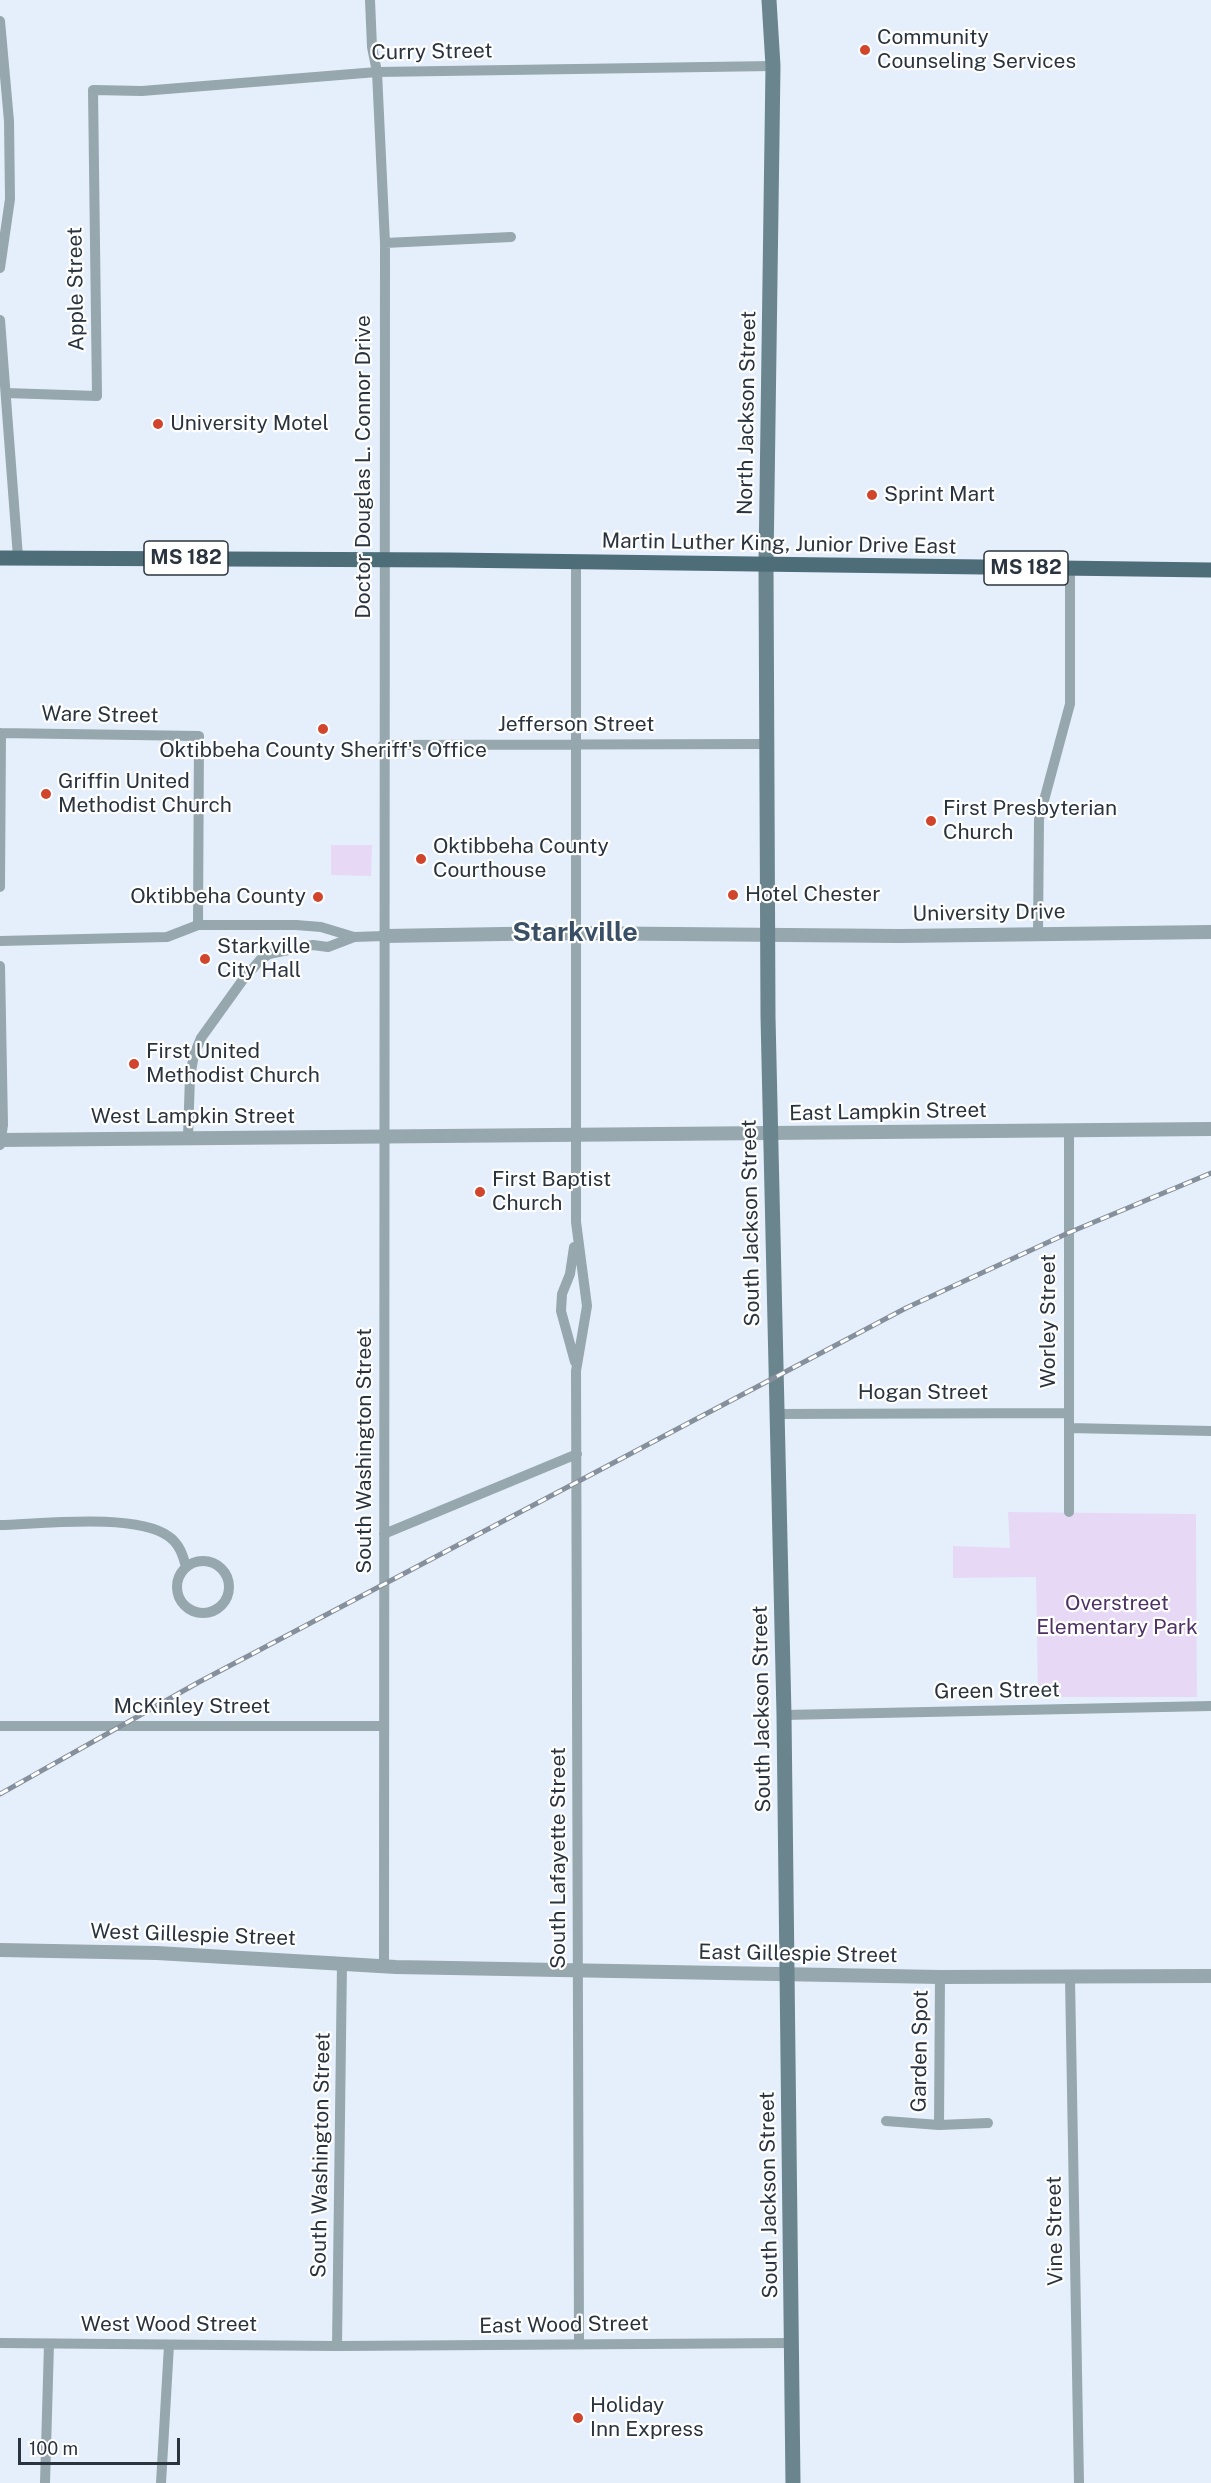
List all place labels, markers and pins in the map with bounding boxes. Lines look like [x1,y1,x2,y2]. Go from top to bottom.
place label: Community Counseling Services [877,25,1076,75]
marker: Community Counseling Services [858,43,872,57]
place label: University Motel [170,411,329,437]
marker: University Motel [151,417,165,431]
place label: Sprint Mart [884,482,995,508]
marker: Sprint Mart [865,488,879,502]
marker: Oktibbeha County Sheriff's Office [316,722,330,736]
place label: Oktibbeha County Sheriff's Office [159,738,487,764]
place label: Griffin United Methodist Church [58,769,232,819]
marker: Griffin United Methodist Church [39,787,53,801]
place label: First Presbyterian Church [943,796,1117,846]
marker: First Presbyterian Church [924,814,938,828]
place label: Oktibbeha County Courthouse [433,834,609,884]
marker: Oktibbeha County Courthouse [414,852,428,866]
place label: Hotel Chester [745,882,880,908]
place label: Oktibbeha County [130,884,306,910]
marker: Hotel Chester [726,888,740,902]
marker: Oktibbeha County [311,890,325,904]
place label: Starkville City Hall [217,934,310,984]
marker: Starkville City Hall [198,952,212,966]
place label: First United Methodist Church [146,1039,320,1089]
marker: First United Methodist Church [127,1057,141,1071]
place label: First Baptist Church [492,1167,611,1217]
marker: First Baptist Church [473,1185,487,1199]
place label: Holiday Inn Express [590,2393,704,2443]
marker: Holiday Inn Express [571,2411,585,2425]

